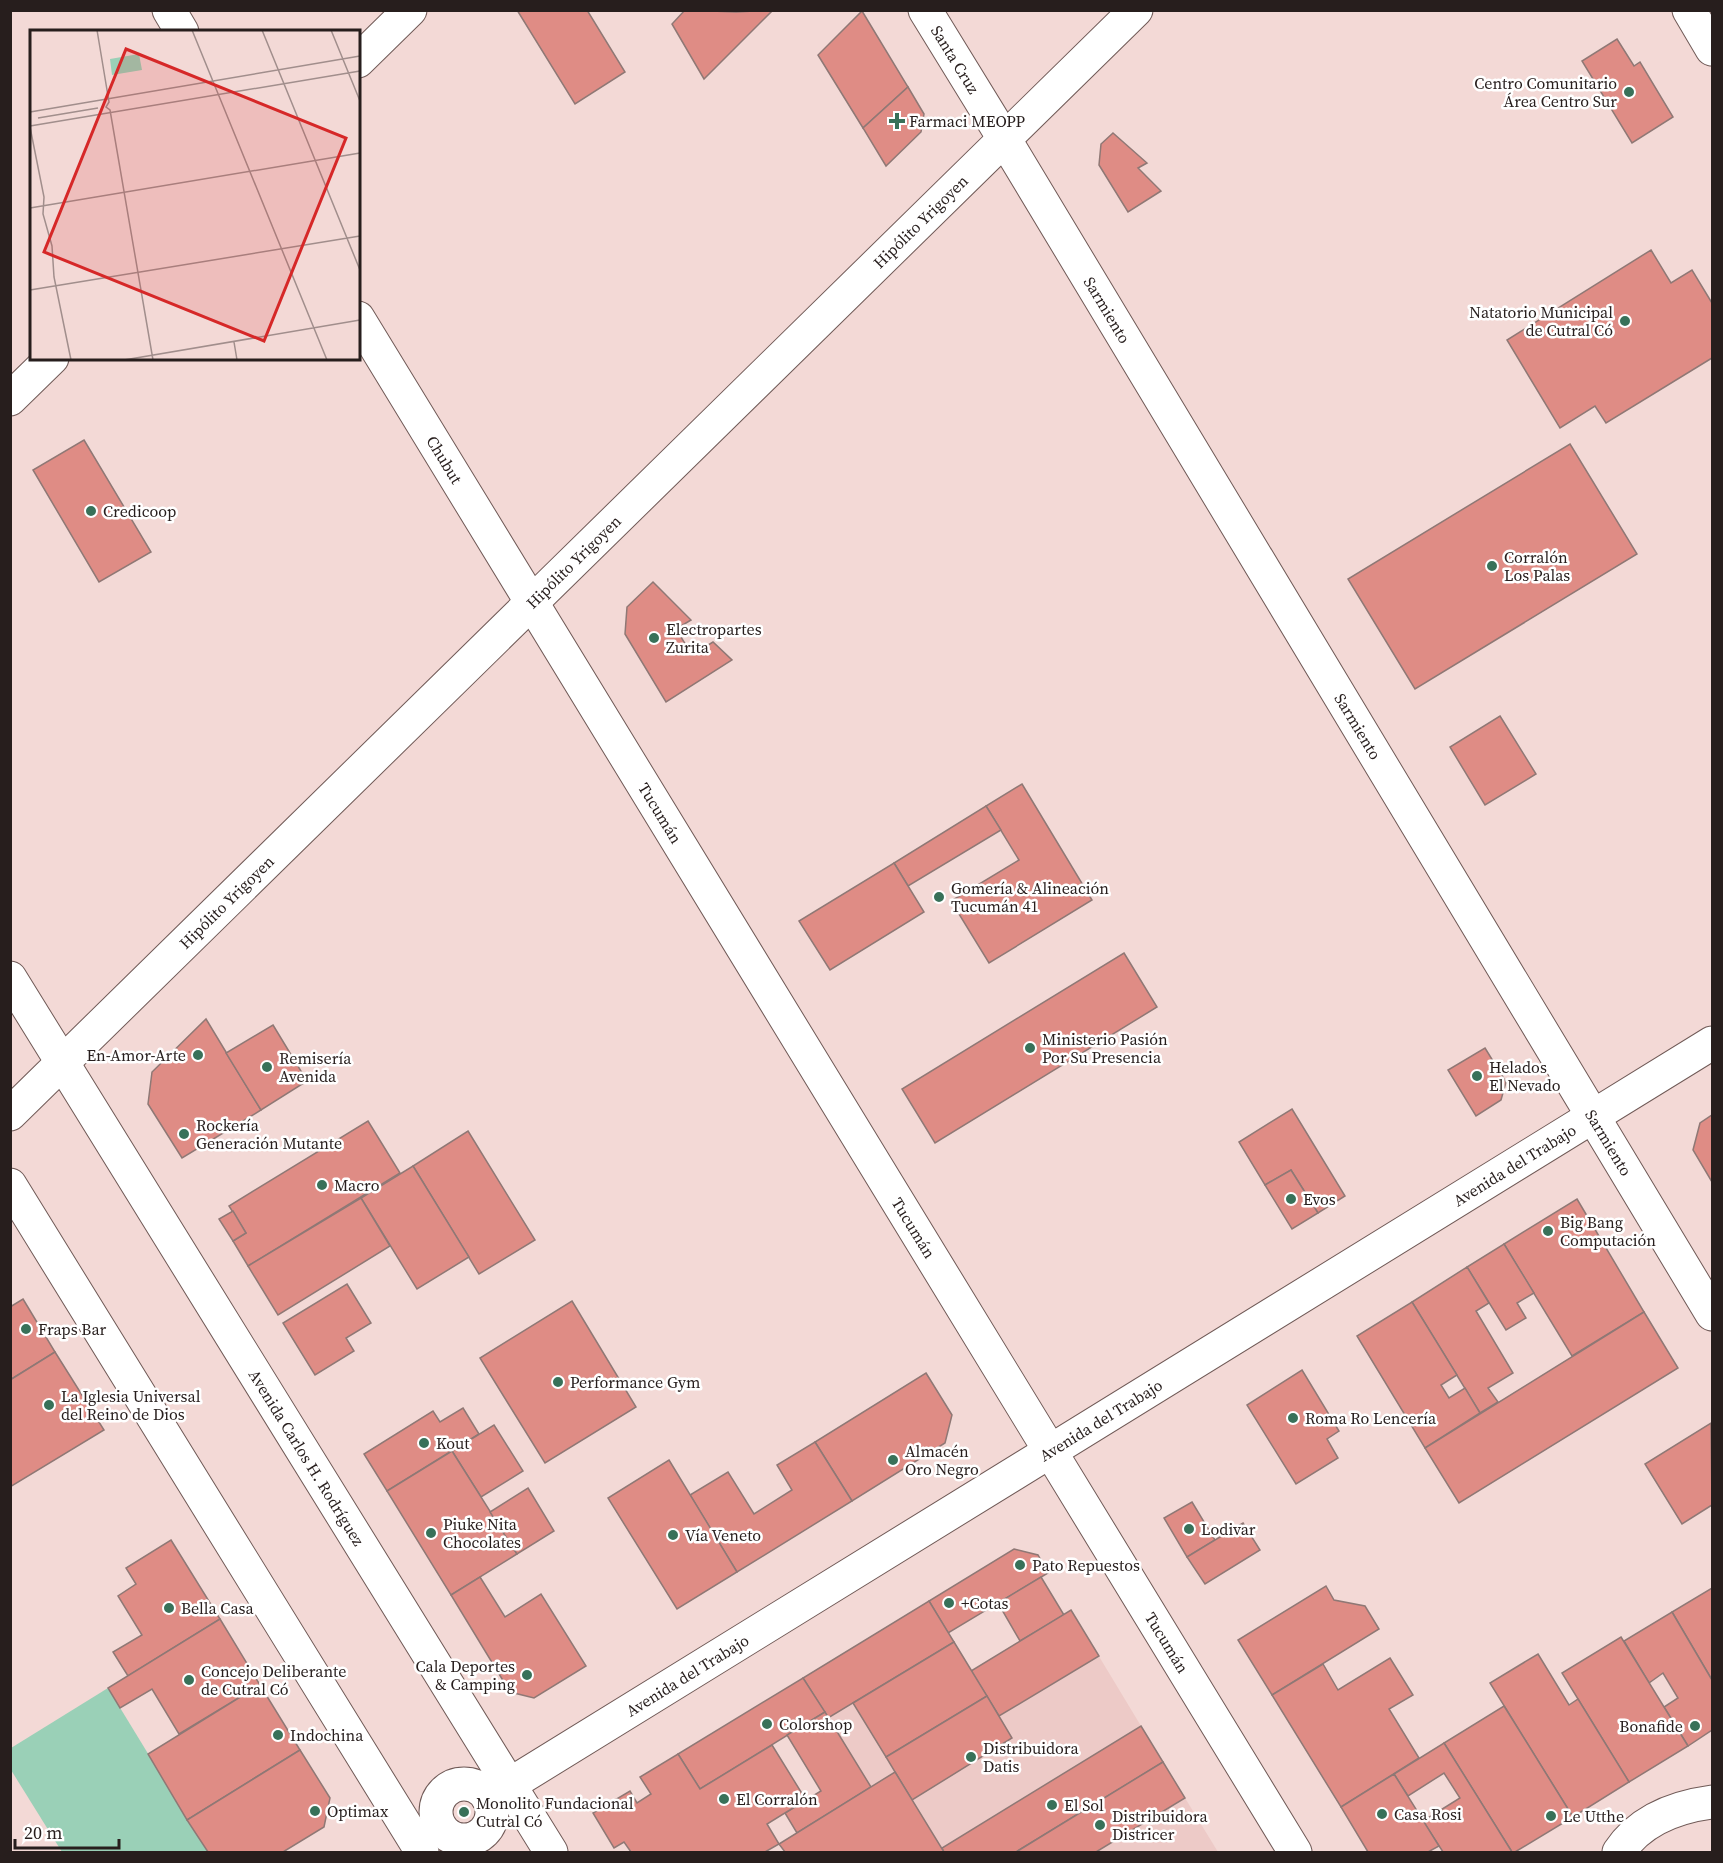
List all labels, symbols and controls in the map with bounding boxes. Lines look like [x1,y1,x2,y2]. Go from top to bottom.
street label: Santa Cruz [926,21,985,98]
inset map [30,30,360,360]
place label: Centro Comunitario Área Centro Sur [1474,72,1617,112]
marker: Centro Comunitario Área Centro Sur [1622,85,1636,99]
place label: Farmaci MEOPP [909,110,1026,132]
marker: Farmaci MEOPP [890,114,904,128]
street label: Hipólito Yrigoyen [868,170,973,273]
street label: Sarmiento [1079,273,1136,347]
place label: Natatorio Municipal de Cutral Có [1469,301,1613,341]
marker: Natatorio Municipal de Cutral Có [1618,314,1632,328]
street label: Chubut [421,431,468,489]
place label: Credicoop [103,500,176,522]
marker: Credicoop [84,504,98,518]
street label: Hipólito Yrigoyen [521,510,626,613]
place label: Corralón Los Palas [1504,546,1570,586]
marker: Corralón Los Palas [1485,559,1499,573]
place label: Electropartes Zurita [666,618,762,658]
marker: Electropartes Zurita [647,631,661,645]
street label: Sarmiento [1330,689,1387,764]
street label: Tucumán [633,778,688,848]
street label: Hipólito Yrigoyen [174,850,279,954]
place label: Gomería & Alineación Tucumán 41 [951,877,1109,917]
marker: Gomería & Alineación Tucumán 41 [932,890,946,904]
place label: Ministerio Pasión Por Su Presencia [1042,1028,1168,1068]
marker: Ministerio Pasión Por Su Presencia [1023,1041,1037,1055]
place label: En-Amor-Arte [86,1044,186,1066]
place label: Remisería Avenida [279,1047,352,1087]
marker: En-Amor-Arte [191,1048,205,1062]
place label: Helados El Nevado [1489,1056,1561,1096]
marker: Remisería Avenida [260,1060,274,1074]
marker: Helados El Nevado [1470,1069,1484,1083]
street label: Sarmiento [1580,1105,1637,1180]
place label: Rockería Generación Mutante [196,1114,342,1154]
street label: Avenida del Trabajo [1449,1118,1580,1211]
marker: Rockería Generación Mutante [177,1127,191,1141]
place label: Macro [334,1174,380,1196]
marker: Macro [315,1178,329,1192]
place label: Evos [1303,1188,1336,1210]
marker: Evos [1284,1192,1298,1206]
street label: Tucumán [887,1193,941,1263]
place label: Big Bang Computación [1560,1211,1656,1251]
marker: Big Bang Computación [1541,1224,1555,1238]
place label: Fraps Bar [38,1318,106,1340]
marker: Fraps Bar [19,1322,33,1336]
street label: Avenida Carlos H. Rodríguez [244,1365,370,1550]
place label: Performance Gym [570,1371,700,1393]
street label: Avenida del Trabajo [1035,1374,1167,1466]
marker: Performance Gym [551,1375,565,1389]
place label: La Iglesia Universal del Reino de Dios [61,1385,201,1425]
marker: La Iglesia Universal del Reino de Dios [42,1398,56,1412]
place label: Roma Ro Lencería [1305,1407,1437,1429]
marker: Roma Ro Lencería [1286,1411,1300,1425]
place label: Kout [436,1432,470,1454]
marker: Kout [417,1436,431,1450]
place label: Almacén Oro Negro [905,1440,979,1480]
marker: Almacén Oro Negro [886,1453,900,1467]
place label: Piuke Nita Chocolates [443,1513,521,1553]
place label: Lodivar [1201,1518,1256,1540]
marker: Lodivar [1182,1522,1196,1536]
place label: Vía Veneto [685,1524,761,1546]
marker: Piuke Nita Chocolates [424,1526,438,1540]
marker: Vía Veneto [666,1528,680,1542]
place label: Pato Repuestos [1032,1554,1140,1576]
marker: Pato Repuestos [1013,1558,1027,1572]
place label: +Cotas [961,1592,1009,1614]
marker: +Cotas [942,1596,956,1610]
place label: Bella Casa [181,1597,254,1619]
marker: Bella Casa [162,1601,176,1615]
street label: Tucumán [1140,1608,1194,1677]
street label: Avenida del Trabajo [621,1629,753,1721]
place label: Cala Deportes & Camping [415,1655,515,1695]
place label: Concejo Deliberante de Cutral Có [201,1660,346,1700]
marker: Cala Deportes & Camping [520,1668,534,1682]
marker: Concejo Deliberante de Cutral Có [182,1673,196,1687]
place label: Colorshop [779,1713,852,1735]
place label: Bonafide [1619,1715,1683,1737]
marker: Colorshop [760,1717,774,1731]
marker: Bonafide [1688,1719,1702,1733]
place label: Indochina [290,1724,364,1746]
marker: Indochina [271,1728,285,1742]
place label: Distribuidora Datis [983,1737,1079,1777]
marker: Distribuidora Datis [964,1750,978,1764]
place label: El Corralón [736,1788,818,1810]
place label: Monolito Fundacional Cutral Có [476,1792,634,1832]
marker: El Corralón [717,1792,731,1806]
place label: El Sol [1064,1794,1104,1816]
marker: El Sol [1045,1798,1059,1812]
place label: Optimax [327,1800,389,1822]
place label: Casa Rosi [1394,1803,1462,1825]
marker: Optimax [308,1804,322,1818]
marker: Monolito Fundacional Cutral Có [457,1805,471,1819]
place label: Distribuidora Districer [1112,1805,1208,1845]
place label: Le Utthe [1563,1805,1624,1827]
marker: Casa Rosi [1375,1807,1389,1821]
marker: Le Utthe [1544,1809,1558,1823]
scale bar [15,1812,118,1850]
marker: Distribuidora Districer [1093,1818,1107,1832]
text: 20 m [24,1820,62,1845]

